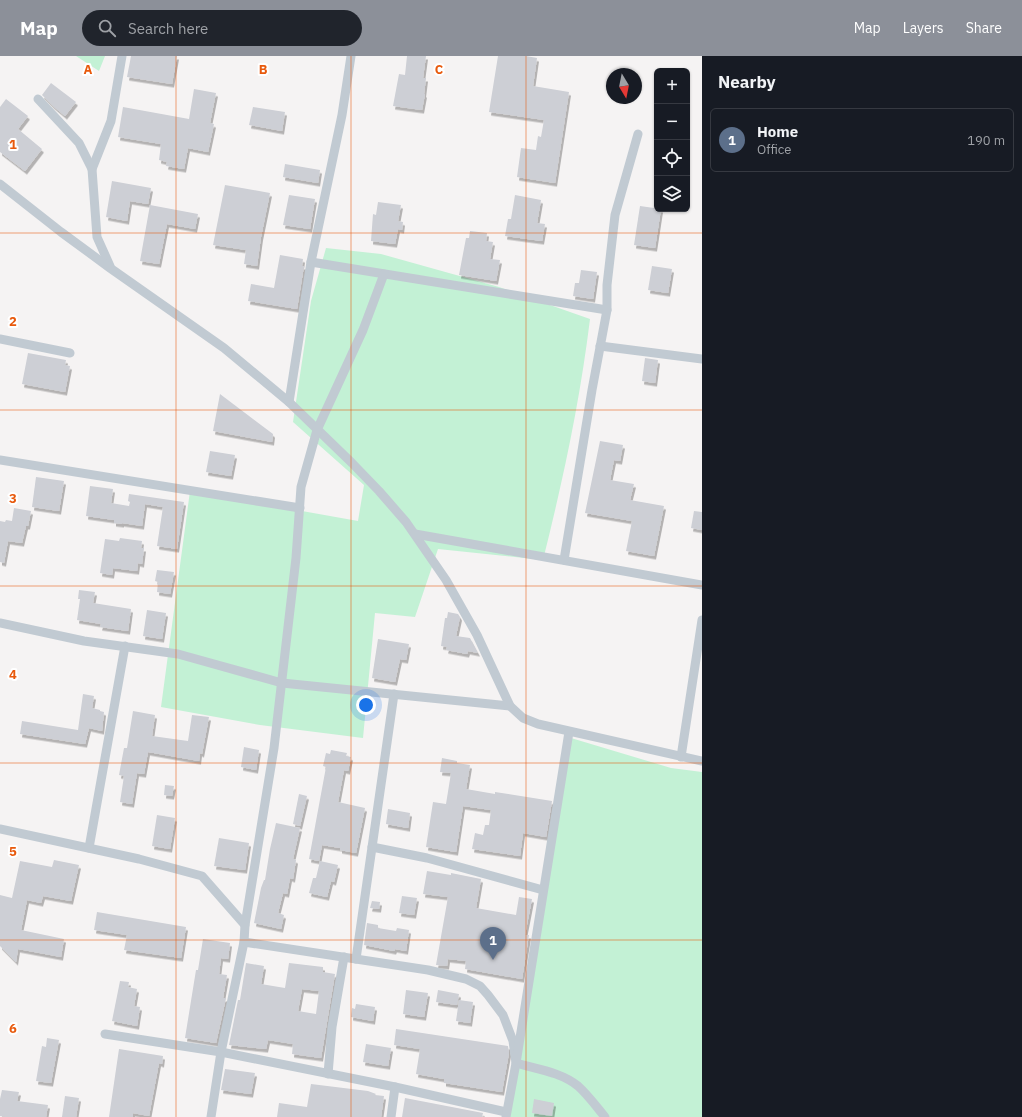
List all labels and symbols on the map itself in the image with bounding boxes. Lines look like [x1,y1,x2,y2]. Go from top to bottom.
text: A [84,61,93,78]
text: B [259,61,268,78]
text: C [435,61,444,78]
north arrow [606,68,642,104]
text: 1 [9,136,17,153]
text: 2 [9,313,17,330]
text: 3 [9,490,17,507]
text: 4 [9,666,17,683]
your location [356,695,376,715]
text: 5 [9,843,17,860]
pin: 1 [480,927,506,960]
text: 6 [9,1020,17,1037]

